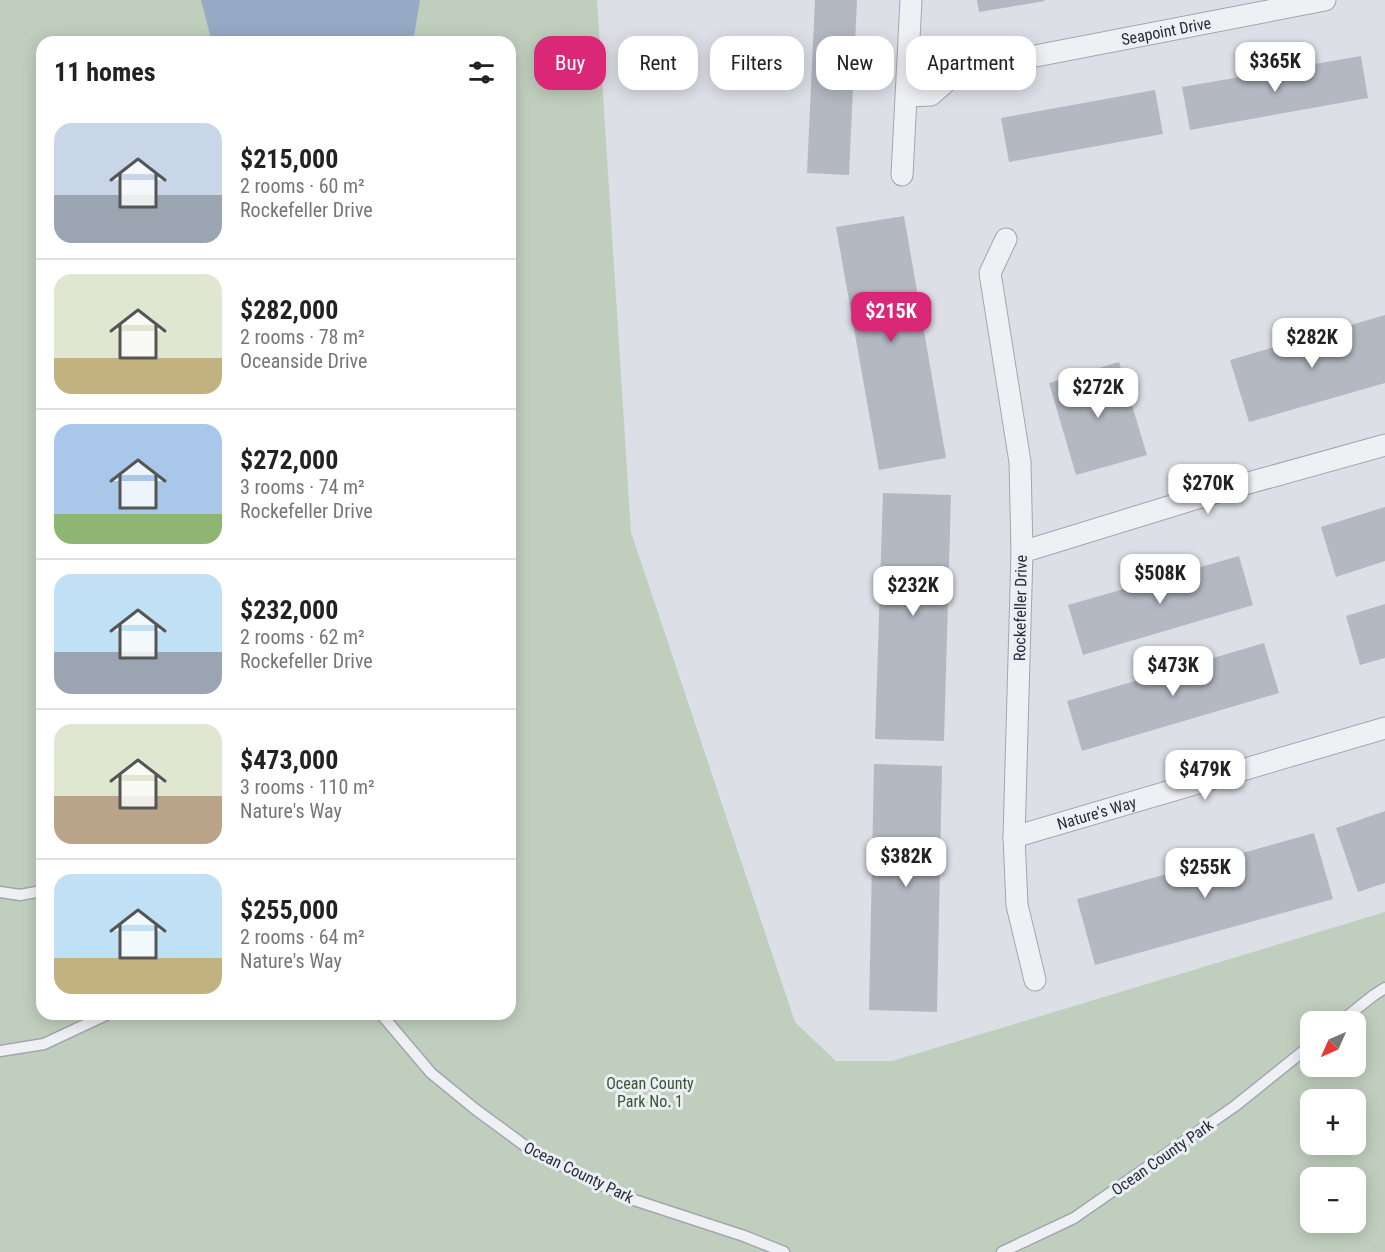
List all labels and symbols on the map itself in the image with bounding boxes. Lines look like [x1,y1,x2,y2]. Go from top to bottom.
street label: Seapoint Drive [1120,13,1213,49]
pin: $365K [1233,42,1317,93]
pin: $215K [849,292,933,343]
pin: $282K [1270,318,1354,369]
pin: $272K [1056,368,1140,419]
pin: $270K [1166,464,1250,515]
pin: $508K [1118,554,1202,605]
street label: Rockefeller Drive [1010,555,1031,661]
pin: $232K [871,566,955,617]
pin: $473K [1131,646,1215,697]
pin: $479K [1163,750,1247,801]
street label: Nature's Way [1055,793,1139,834]
pin: $382K [864,837,948,888]
pin: $255K [1163,848,1247,899]
north arrow [1300,1011,1366,1077]
park label: Ocean County Park No. 1 [606,1074,694,1111]
street label: Ocean County Park [1108,1115,1217,1200]
street label: Ocean County Park [521,1138,637,1208]

